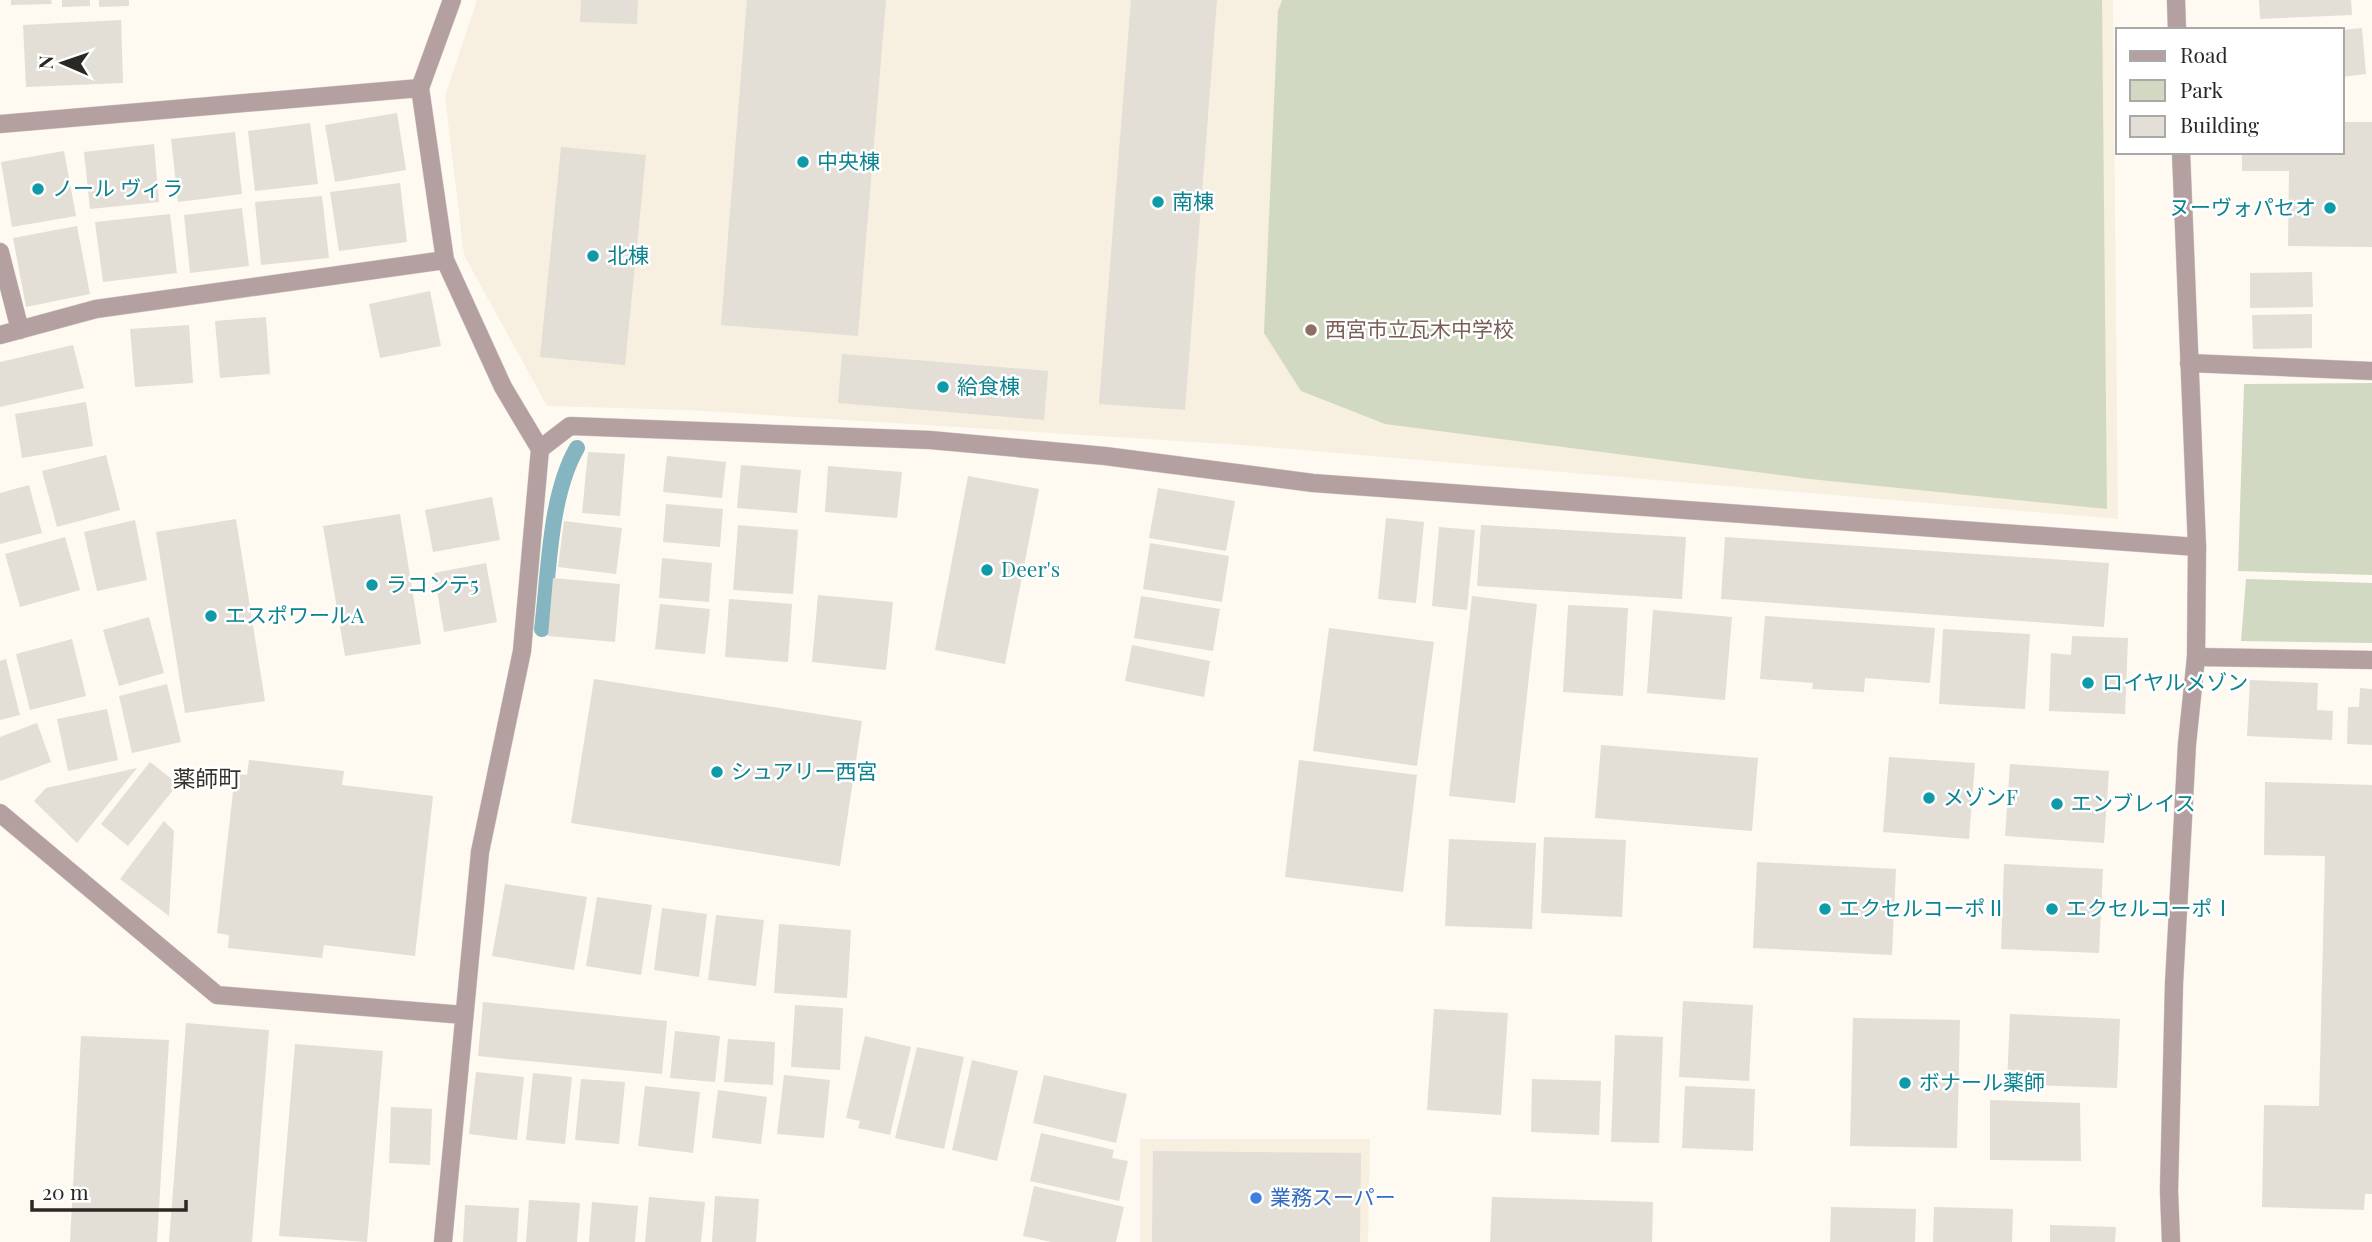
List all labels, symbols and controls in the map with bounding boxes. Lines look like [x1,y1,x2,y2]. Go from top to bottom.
north arrow [28,28,98,98]
legend [2116,28,2344,154]
text: Road [2180,40,2228,68]
text: N [32,55,58,70]
text: Park [2180,75,2224,103]
text: Building [2180,110,2259,138]
place label: 中央棟 [817,146,880,174]
marker: 中央棟 [795,154,811,170]
place label: ノール ヴィラ [52,173,183,201]
marker: ノール ヴィラ [30,181,46,197]
place label: 南棟 [1172,186,1214,214]
place label: ヌーヴォパセオ [2169,192,2316,220]
marker: 南棟 [1150,194,1166,210]
marker: ヌーヴォパセオ [2322,200,2338,216]
place label: 北棟 [607,240,649,268]
marker: 北棟 [585,248,601,264]
place label: 西宮市立瓦木中学校 [1325,314,1514,342]
marker: 西宮市立瓦木中学校 [1303,322,1319,338]
place label: 給食棟 [957,371,1020,399]
marker: 給食棟 [935,379,951,395]
place label: Deer's [1001,554,1060,582]
marker: Deer's [979,562,995,578]
place label: ラコンテ5 [386,569,479,597]
marker: ラコンテ5 [364,577,380,593]
place label: エスポワールA [225,600,365,628]
marker: エスポワールA [203,608,219,624]
place label: ロイヤルメゾン [2102,667,2248,695]
marker: ロイヤルメゾン [2080,675,2096,691]
place label: シュアリー西宮 [731,756,878,784]
district label: 薬師町 [173,762,242,793]
marker: シュアリー西宮 [709,764,725,780]
place label: メゾンF [1943,782,2018,810]
place label: エンブレイス [2071,788,2196,816]
marker: メゾンF [1921,790,1937,806]
marker: エンブレイス [2049,796,2065,812]
place label: エクセルコーポⅡ [1839,893,2007,921]
place label: エクセルコーポⅠ [2066,893,2234,921]
marker: エクセルコーポⅡ [1817,901,1833,917]
marker: エクセルコーポⅠ [2044,901,2060,917]
place label: ボナール薬師 [1919,1067,2045,1095]
marker: ボナール薬師 [1897,1075,1913,1091]
scale bar [32,1168,186,1212]
text: 20 m [42,1177,89,1205]
place label: 業務スーパー [1270,1182,1396,1210]
marker: 業務スーパー [1248,1190,1264,1206]

